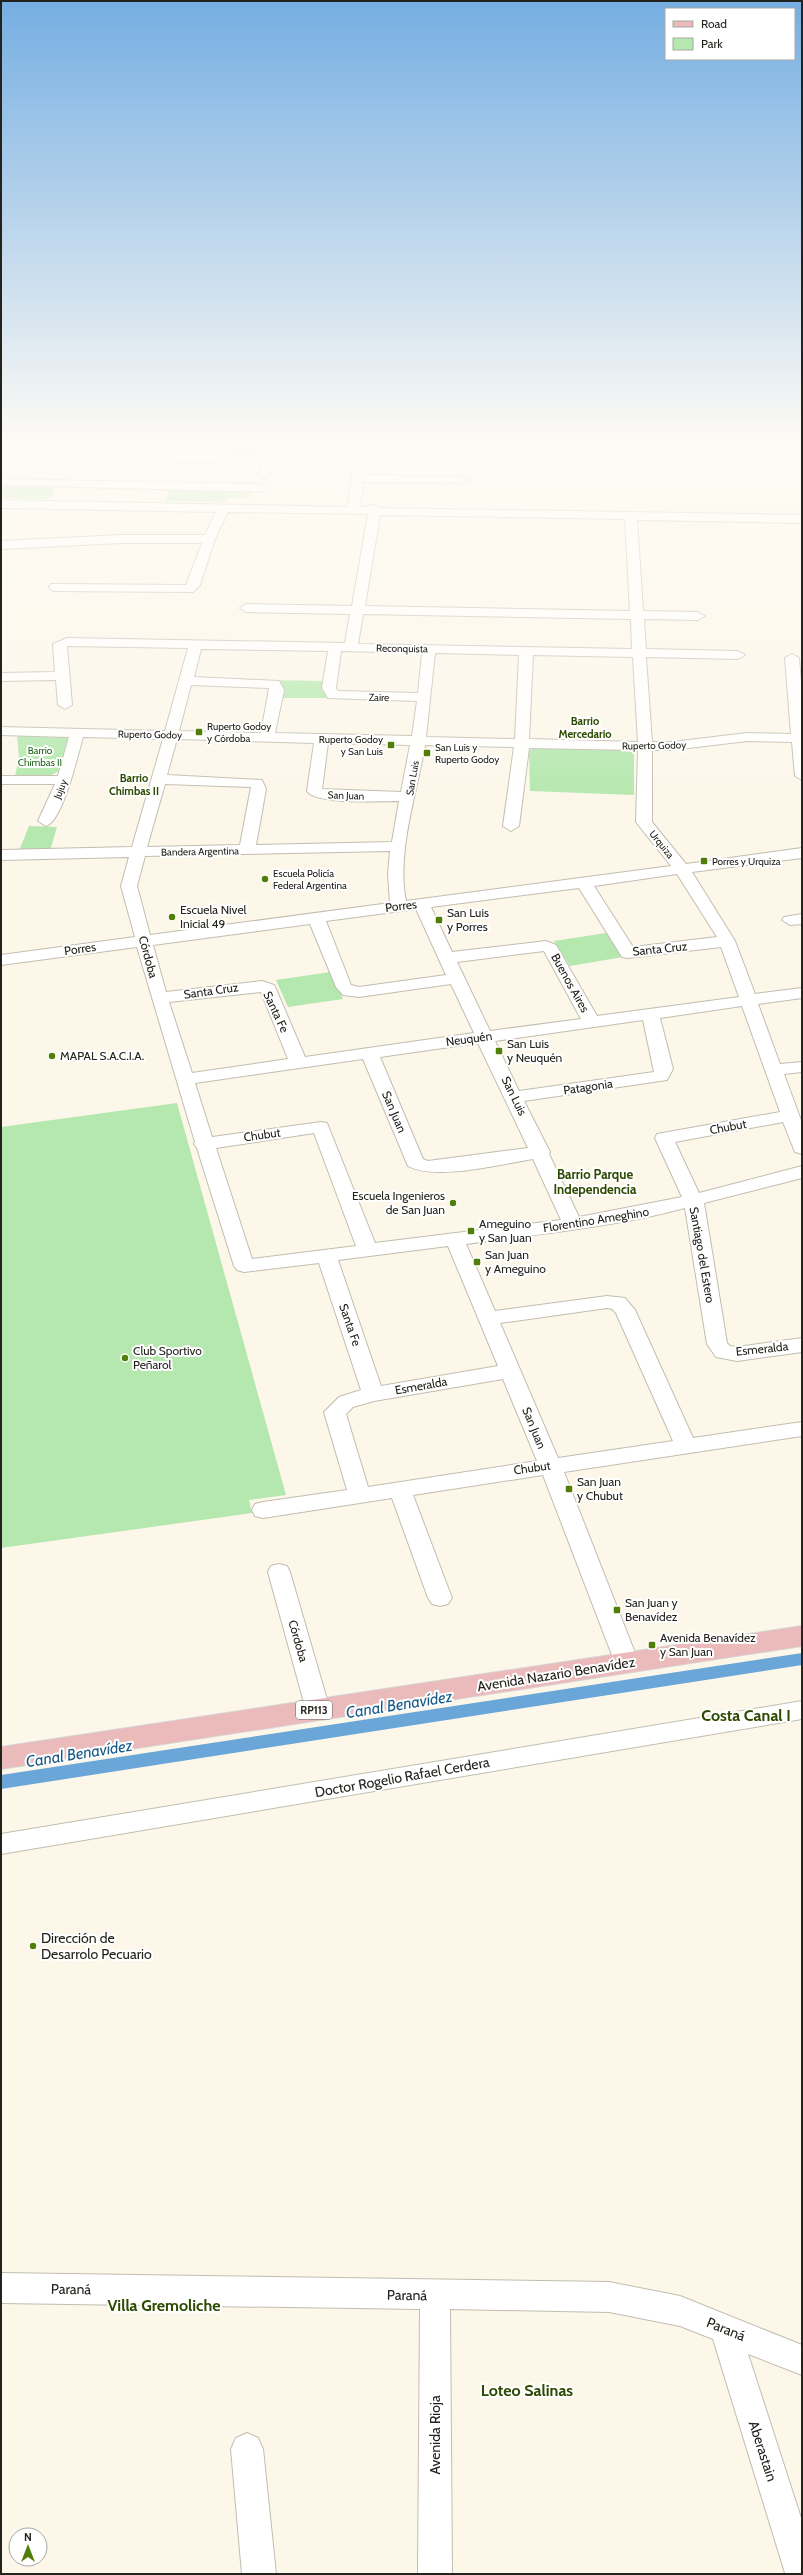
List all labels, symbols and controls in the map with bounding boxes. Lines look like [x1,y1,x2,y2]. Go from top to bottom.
legend [665,8,795,60]
text: Road [701,16,727,31]
text: Park [701,36,723,51]
street label: Reconquista [376,642,428,655]
street label: Zaire [369,691,389,704]
district label: Barrio Mercedario [558,714,612,741]
place label: Ruperto Godoy y Córdoba [207,720,271,745]
street label: Ruperto Godoy [118,727,182,742]
marker: Ruperto Godoy y Córdoba [194,727,204,737]
place label: Ruperto Godoy y San Luis [319,733,383,758]
street label: Ruperto Godoy [622,738,686,753]
marker: Ruperto Godoy y San Luis [386,740,396,750]
place label: San Luis y Ruperto Godoy [435,741,499,766]
park label: Barrio Chimbas II [18,744,62,769]
marker: San Luis y Ruperto Godoy [422,748,432,758]
street label: San Luis [403,760,422,796]
district label: Barrio Chimbas II [109,771,159,798]
street label: Jujuy [50,777,70,802]
street label: San Juan [327,788,365,803]
street label: Urquiza [646,828,677,861]
street label: Bandera Argentina [161,844,239,859]
place label: Porres y Urquiza [712,855,781,868]
marker: Porres y Urquiza [699,856,709,866]
place label: Escuela Policía Federal Argentina [273,867,347,892]
marker: Escuela Policía Federal Argentina [260,874,270,884]
street label: Porres [384,896,418,915]
place label: Escuela Nivel Inicial 49 [180,902,247,931]
place label: San Luis y Porres [447,905,489,934]
marker: Escuela Nivel Inicial 49 [167,912,177,922]
marker: San Luis y Porres [434,915,444,925]
street label: Córdoba [136,934,161,980]
street label: Santa Cruz [632,938,688,959]
street label: Porres [63,939,97,958]
street label: Buenos Aires [548,951,593,1015]
street label: Santa Cruz [183,979,240,1002]
street label: Santa Fe [260,989,293,1035]
street label: Neuquén [445,1028,493,1049]
place label: San Luis y Neuquén [507,1036,563,1065]
marker: San Luis y Neuquén [494,1046,504,1056]
place label: MAPAL S.A.C.I.A. [60,1048,144,1063]
marker: MAPAL S.A.C.I.A. [47,1051,57,1061]
street label: San Luis [499,1074,530,1118]
street label: Patagonia [562,1076,614,1097]
street label: San Juan [379,1089,410,1135]
street label: Chubut [708,1116,748,1137]
street label: Chubut [242,1124,281,1145]
district label: Barrio Parque Independencia [554,1166,637,1197]
place label: Escuela Ingenieros de San Juan [352,1188,445,1217]
marker: Escuela Ingenieros de San Juan [448,1198,458,1208]
street label: Florentino Ameghino [542,1204,650,1235]
street label: Santiago del Estero [687,1206,718,1305]
place label: Ameguino y San Juan [479,1216,532,1245]
marker: Ameguino y San Juan [466,1226,476,1236]
place label: San Juan y Ameguino [485,1247,546,1276]
marker: San Juan y Ameguino [472,1257,482,1267]
street label: Santa Fe [336,1302,365,1348]
street label: Esmeralda [735,1338,789,1359]
place label: Club Sportivo Peñarol [133,1343,202,1372]
marker: Club Sportivo Peñarol [120,1353,130,1363]
street label: Esmeralda [394,1373,448,1397]
street label: San Juan [519,1405,550,1451]
street label: Chubut [512,1457,551,1478]
place label: San Juan y Chubut [577,1474,623,1503]
marker: San Juan y Chubut [564,1484,574,1494]
place label: San Juan y Benavídez [625,1595,678,1624]
marker: San Juan y Benavídez [612,1605,622,1615]
street label: Córdoba [285,1618,312,1664]
place label: Avenida Benavídez y San Juan [660,1630,756,1659]
marker: Avenida Benavídez y San Juan [647,1640,657,1650]
street label: Avenida Nazario Benavídez [476,1653,637,1695]
water label: Canal Benavídez [344,1687,455,1722]
road number: RP113 [296,1701,332,1719]
district label: Costa Canal I [701,1706,791,1725]
water label: Canal Benavídez [24,1736,135,1771]
street label: Doctor Rogelio Rafael Cerdera [313,1753,491,1801]
place label: Dirección de Desarrolo Pecuario [41,1929,152,1963]
marker: Dirección de Desarrolo Pecuario [28,1941,38,1951]
street label: Paraná [51,2280,91,2298]
street label: Paraná [387,2286,427,2304]
district label: Villa Gremoliche [108,2296,220,2315]
street label: Paraná [704,2313,748,2345]
district label: Loteo Salinas [481,2381,573,2400]
street label: Avenida Rioja [426,2395,444,2475]
street label: Aberastain [745,2418,781,2484]
north arrow [8,2527,48,2567]
text: N [24,2530,32,2544]

